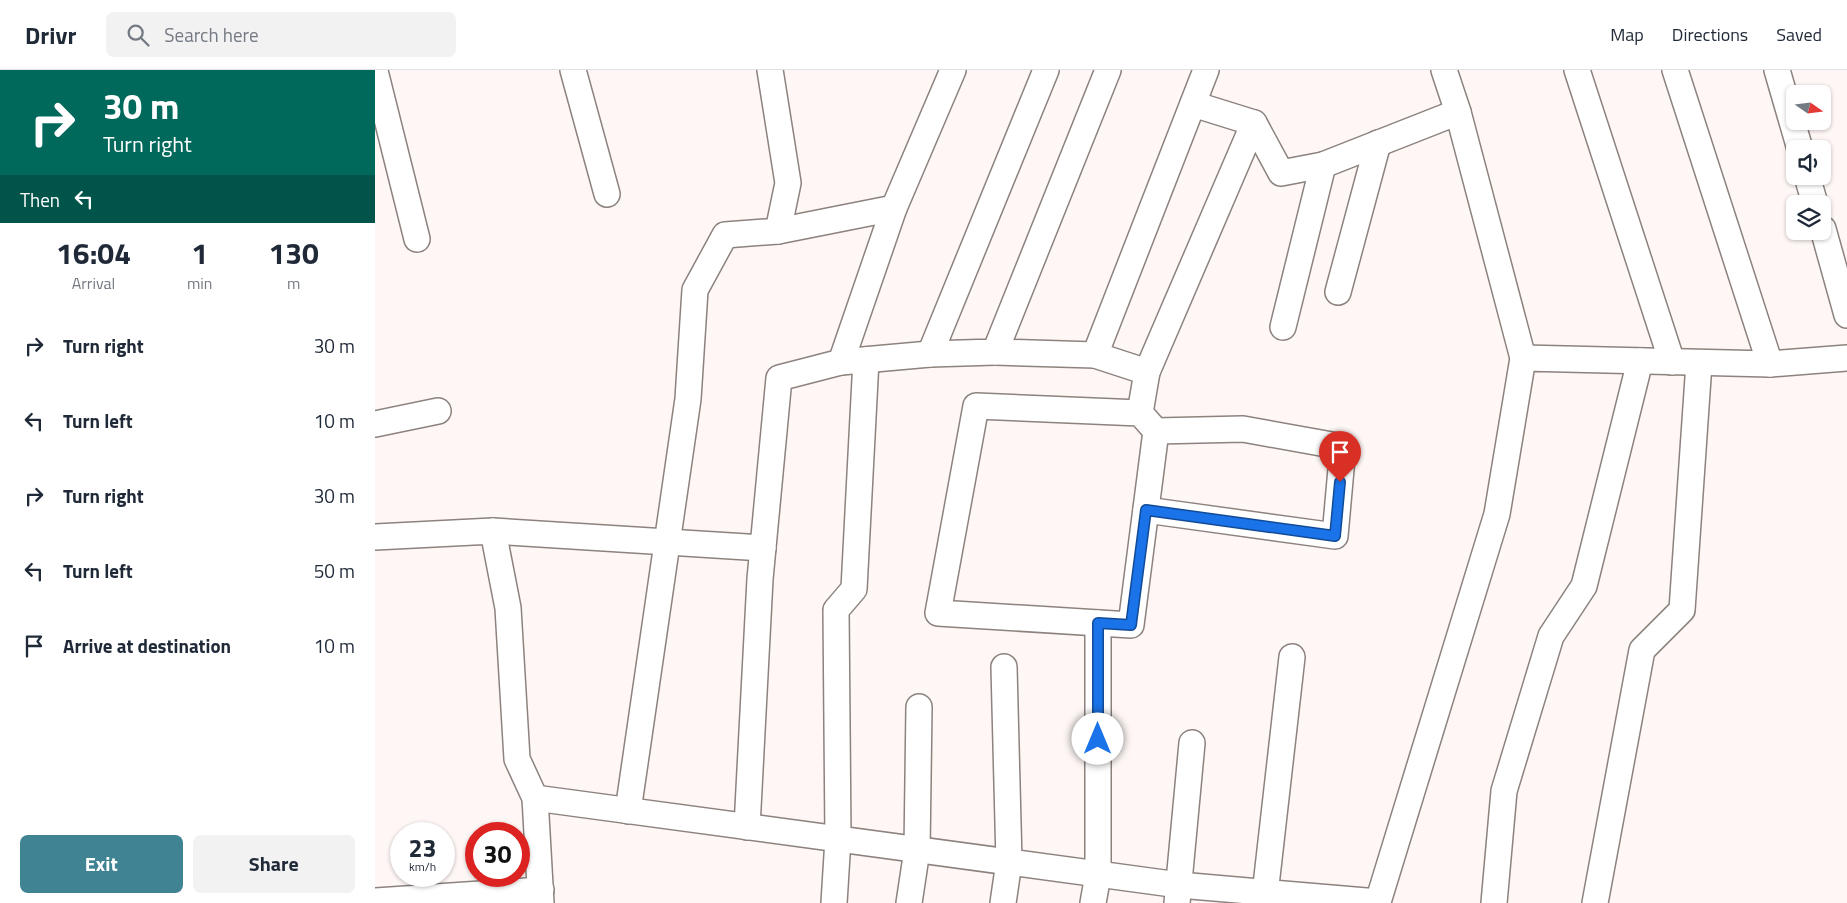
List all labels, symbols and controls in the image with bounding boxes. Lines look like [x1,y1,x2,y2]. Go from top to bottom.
search box [106,12,456,57]
text: Drivr [25,17,76,53]
text: Search here [164,20,259,49]
icon: search [124,21,152,49]
text: Map [1610,21,1644,48]
text: Directions [1672,21,1748,48]
text: Saved [1776,21,1822,48]
text: 30 m [103,79,179,133]
north arrow [1786,85,1831,130]
map controls [1786,85,1831,240]
icon: right [20,90,85,155]
text: Turn right [103,127,192,161]
button: sound [1786,140,1831,185]
text: Then [20,185,60,214]
icon: left [70,185,98,213]
button: layers [1786,195,1831,240]
text: 16:04 [56,230,131,276]
text: 1 [191,230,208,276]
text: 130 [269,230,319,276]
text: Arrival [72,271,115,295]
text: min [187,271,212,295]
text: m [287,271,300,295]
text: Turn right [63,331,144,360]
text: 30 m [314,331,355,360]
icon: right [20,332,48,360]
text: Turn left [63,406,133,435]
text: 10 m [314,406,355,435]
icon: left [20,407,48,435]
pin [1319,431,1361,482]
icon: arrive [1326,438,1354,466]
text: Turn right [63,481,144,510]
text: 30 m [314,481,355,510]
icon: right [20,482,48,510]
text: Turn left [63,556,133,585]
text: 50 m [314,556,355,585]
icon: left [20,557,48,585]
text: Arrive at destination [63,631,231,660]
text: 10 m [314,631,355,660]
icon: arrive [20,632,48,660]
position arrow [1071,712,1123,764]
speed limit sign: 30 [465,822,530,887]
text: 23 [408,829,437,867]
button: Exit [20,835,183,893]
button: Share [193,835,355,893]
text: km/h [409,857,436,876]

